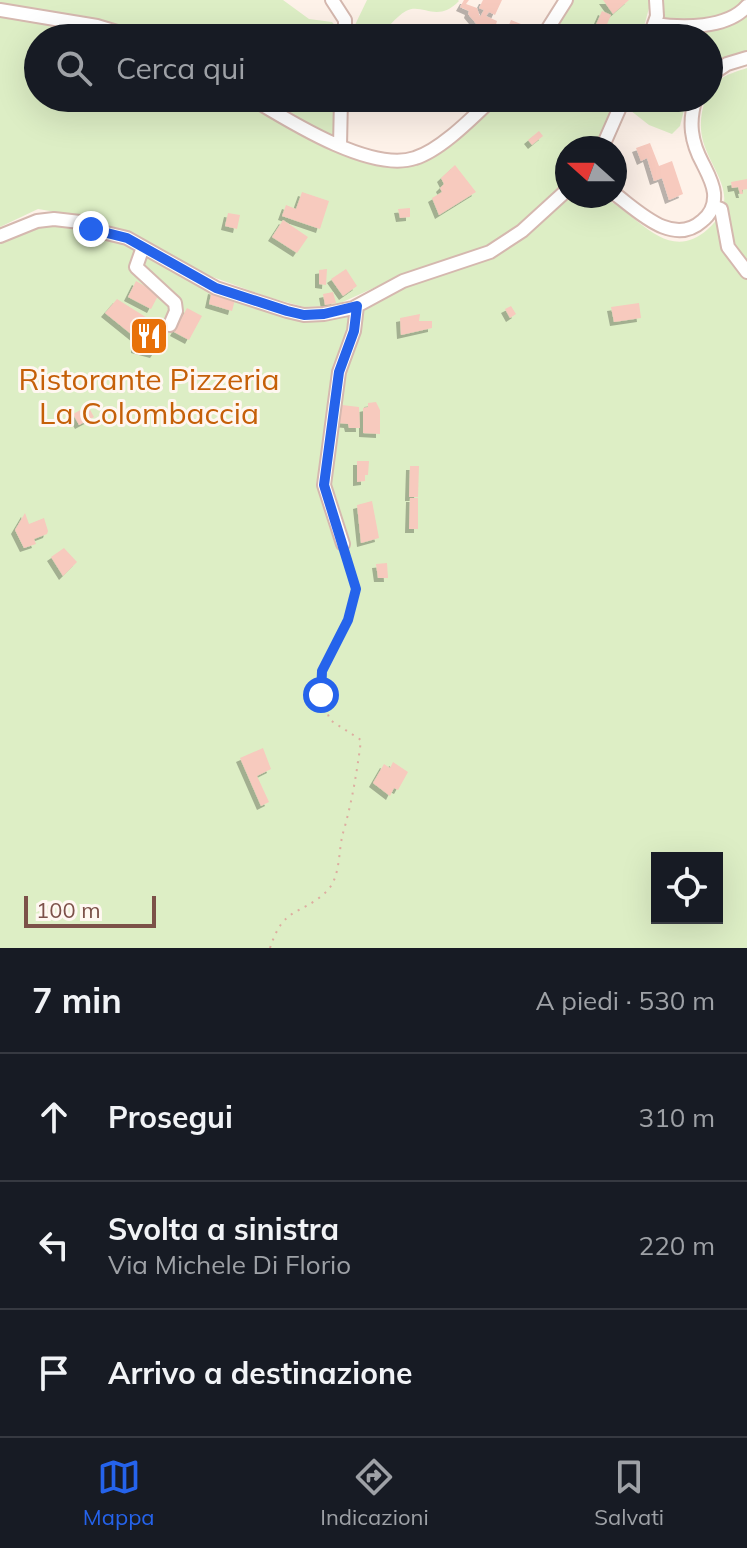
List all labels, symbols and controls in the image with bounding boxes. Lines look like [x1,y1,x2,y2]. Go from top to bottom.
search box [24,24,723,112]
icon: search [52,46,96,90]
text: Cerca qui [116,49,246,87]
north arrow [555,136,627,208]
route end [73,211,109,247]
restaurant icon: Ristorante Pizzeria La Colombaccia [128,315,170,357]
place label: Ristorante Pizzeria La Colombaccia [19,360,279,432]
route start [303,677,339,713]
map controls [651,852,723,924]
button: locate [651,852,723,924]
scale bar [24,892,156,928]
text: 100 m [36,896,101,924]
text: 7 min [32,979,122,1022]
text: A piedi · 530 m [535,984,715,1017]
icon: ahead [32,1095,76,1139]
text: Prosegui [108,1098,233,1136]
text: 310 m [639,1101,715,1134]
text: Svolta a sinistra [108,1210,339,1248]
icon: left [32,1223,76,1267]
text: 220 m [639,1229,715,1262]
text: Via Michele Di Florio [108,1248,351,1281]
icon: arrive [32,1351,76,1395]
text: Arrivo a destinazione [108,1354,412,1392]
tab: Mappa [83,1455,155,1531]
tab: Indicazioni [320,1455,429,1531]
tab: Salvati [594,1455,664,1531]

